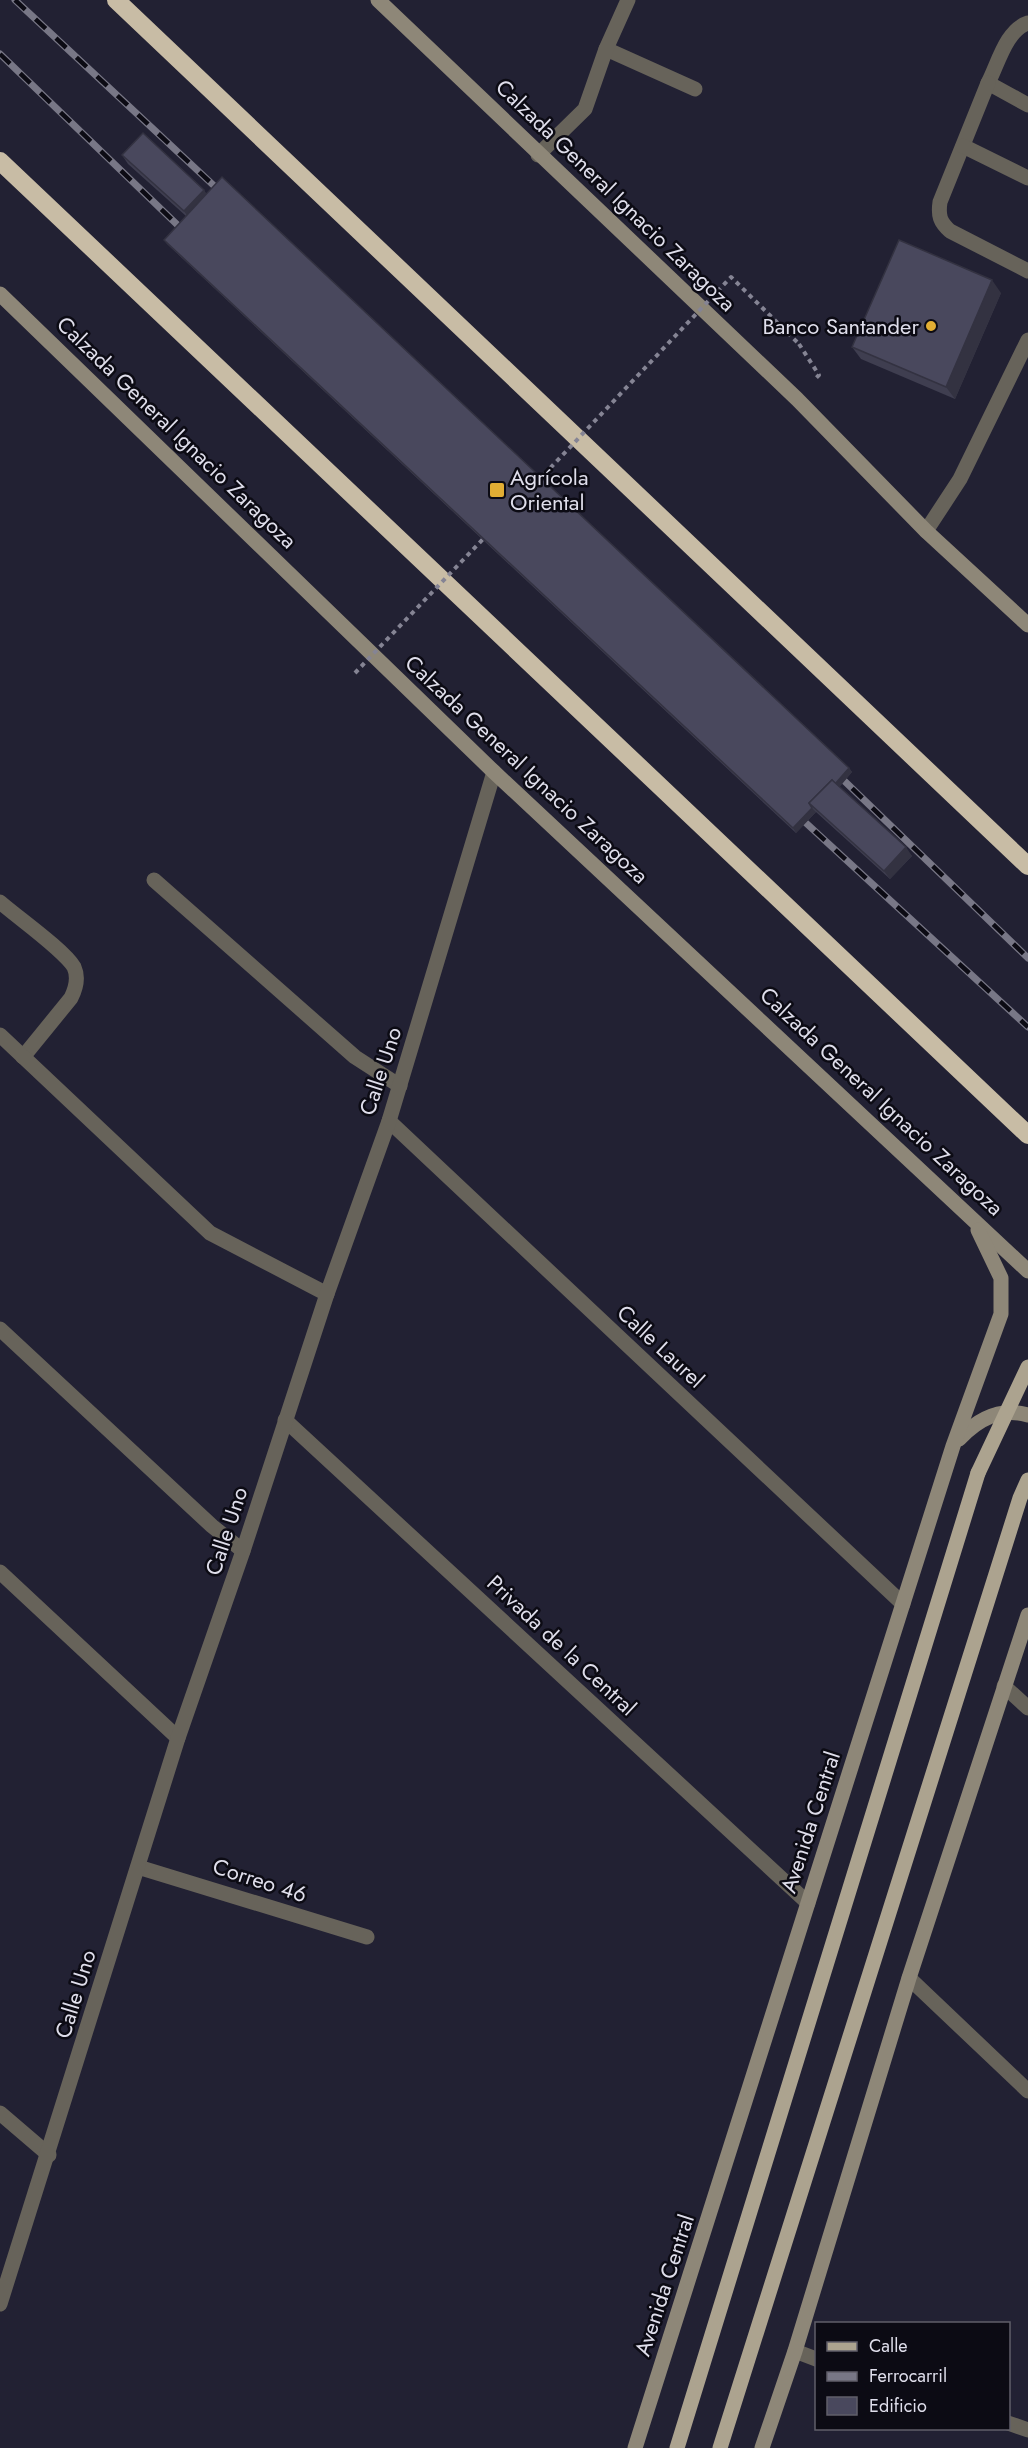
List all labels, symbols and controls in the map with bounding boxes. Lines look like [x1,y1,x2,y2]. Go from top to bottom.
street label: Calzada General Ignacio Zaragoza [489,71,743,319]
street label: Calzada General Ignacio Zaragoza [50,308,304,556]
place label: Banco Santander [762,310,919,342]
marker: Banco Santander [924,319,938,333]
place label: Agrícola Oriental [510,461,589,518]
marker: Agrícola Oriental [488,481,506,499]
street label: Calzada General Ignacio Zaragoza [398,647,656,891]
street label: Calzada General Ignacio Zaragoza [753,979,1011,1223]
street label: Calle Uno [351,1023,409,1119]
street label: Calle Laurel [610,1297,712,1395]
street label: Calle Uno [197,1483,255,1579]
street label: Privada de la Central [480,1567,644,1723]
street label: Avenida Central [772,1747,848,1897]
street label: Correo 46 [209,1850,311,1910]
street label: Calle Uno [46,1946,104,2042]
street label: Avenida Central [626,2210,702,2360]
legend [815,2322,1010,2430]
text: Calle [869,2333,908,2359]
text: Ferrocarril [869,2363,947,2389]
text: Edificio [869,2393,927,2419]

